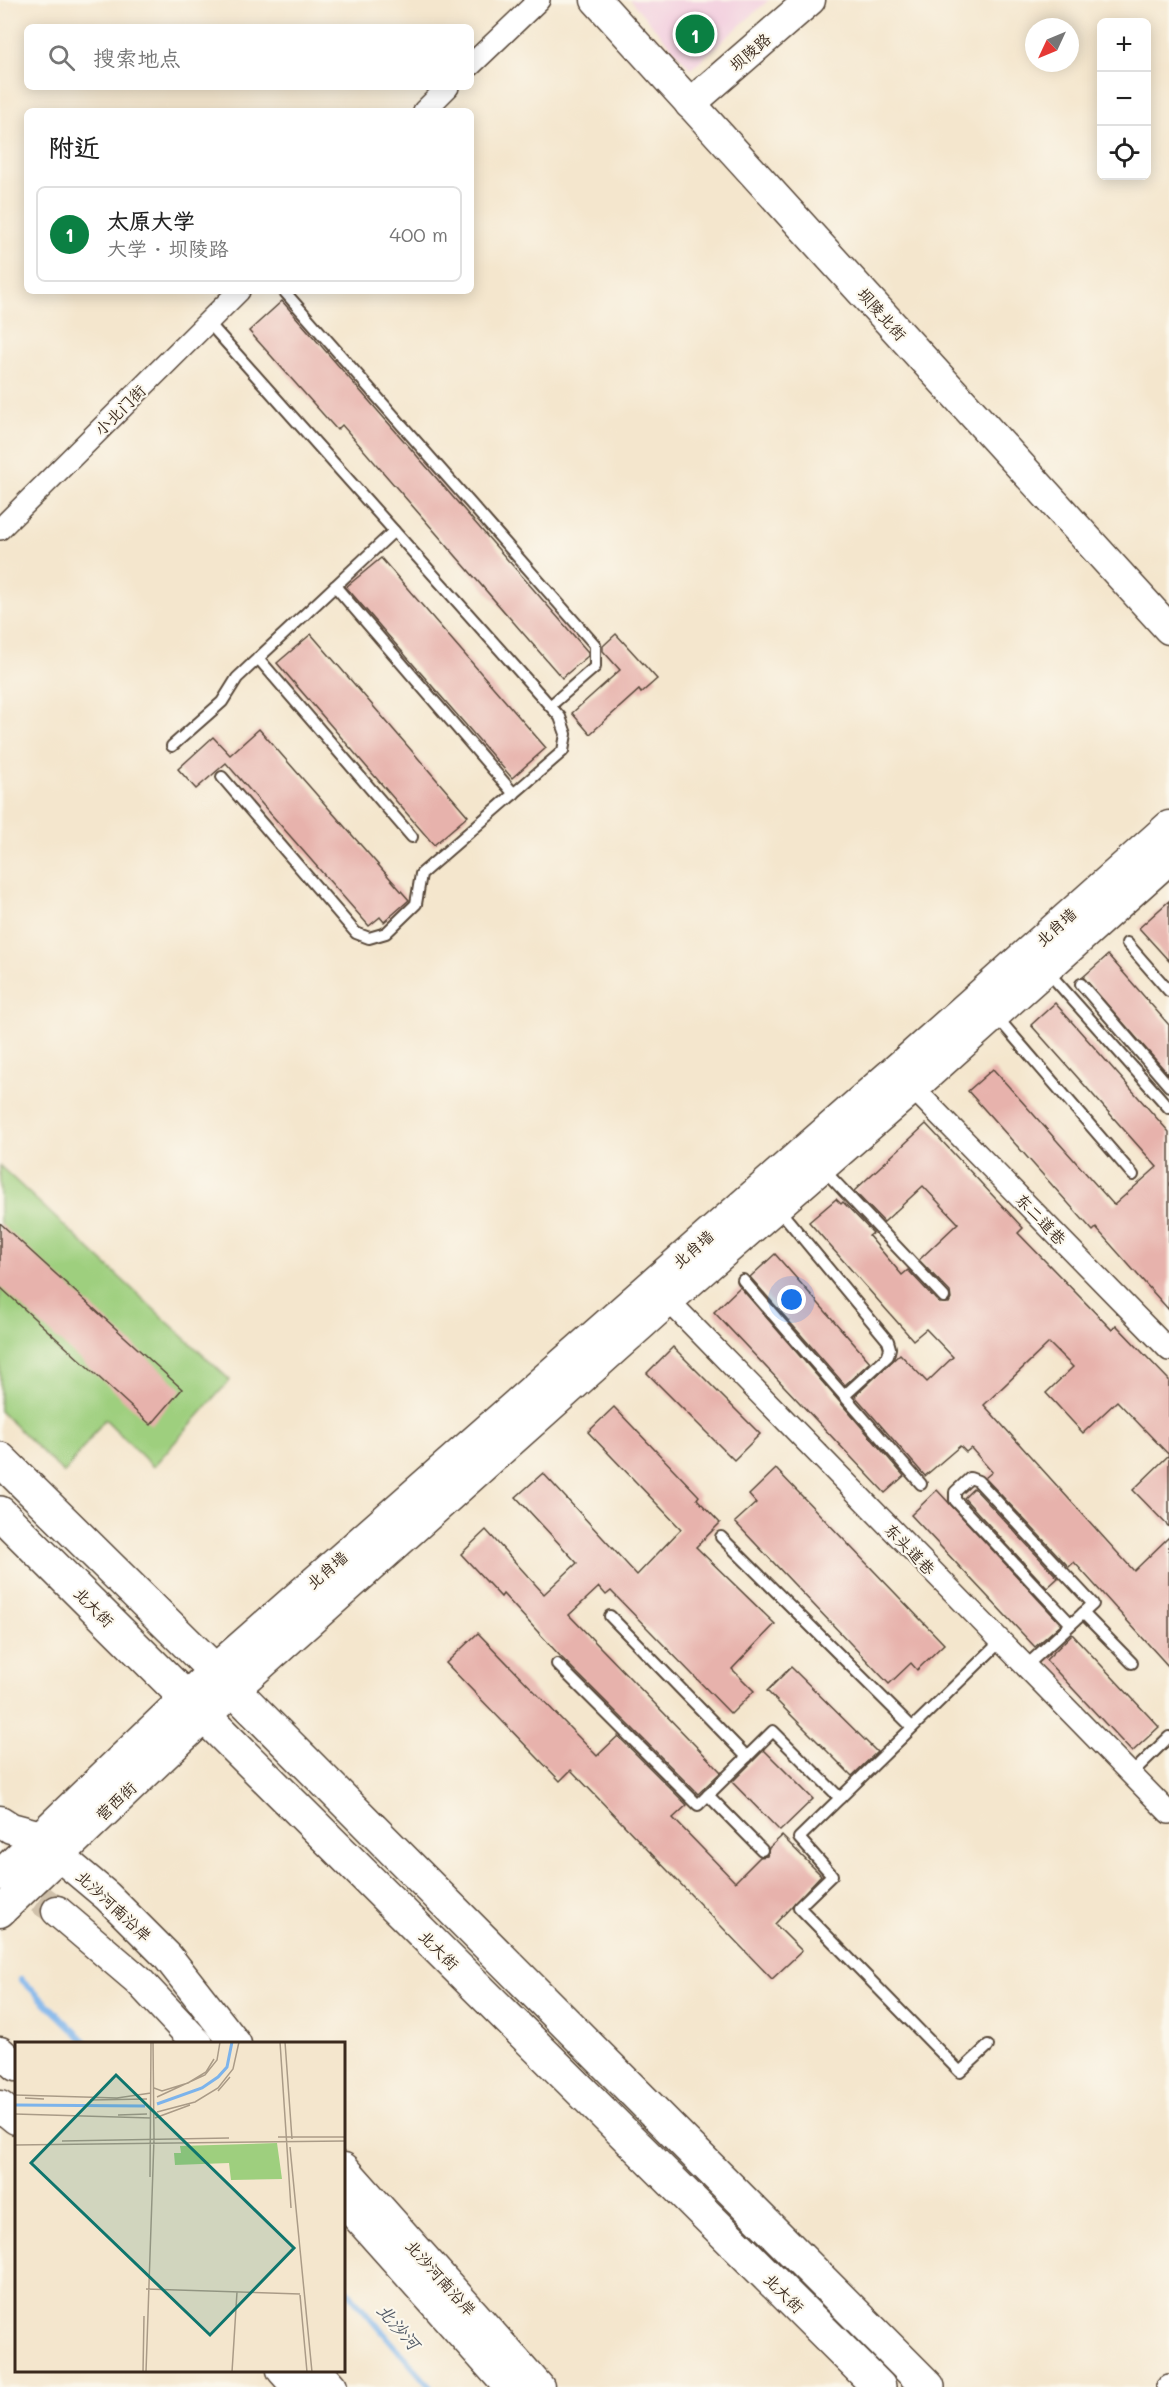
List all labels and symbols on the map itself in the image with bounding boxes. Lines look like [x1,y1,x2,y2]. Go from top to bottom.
pin: 1 [676,12,714,57]
north arrow [1025,18,1079,72]
street label: 坝陵路 [725,28,775,75]
street label: 坝陵北街 [853,283,912,344]
street label: 小北门街 [90,380,150,440]
street label: 北肖墙 [1031,903,1081,950]
street label: 东二道巷 [1012,1188,1071,1249]
street label: 北肖墙 [668,1225,718,1272]
your location [777,1285,806,1314]
street label: 东头道巷 [881,1518,940,1579]
street label: 北肖墙 [302,1546,352,1593]
street label: 北大街 [70,1582,119,1631]
street label: 营西街 [91,1777,140,1825]
street label: 北沙河南沿岸 [72,1865,157,1946]
street label: 北大街 [415,1925,464,1974]
inset map [15,2042,345,2372]
street label: 北沙河南沿岸 [401,2235,481,2320]
street label: 北大街 [760,2268,809,2317]
water label: 北沙河 [372,2298,427,2357]

